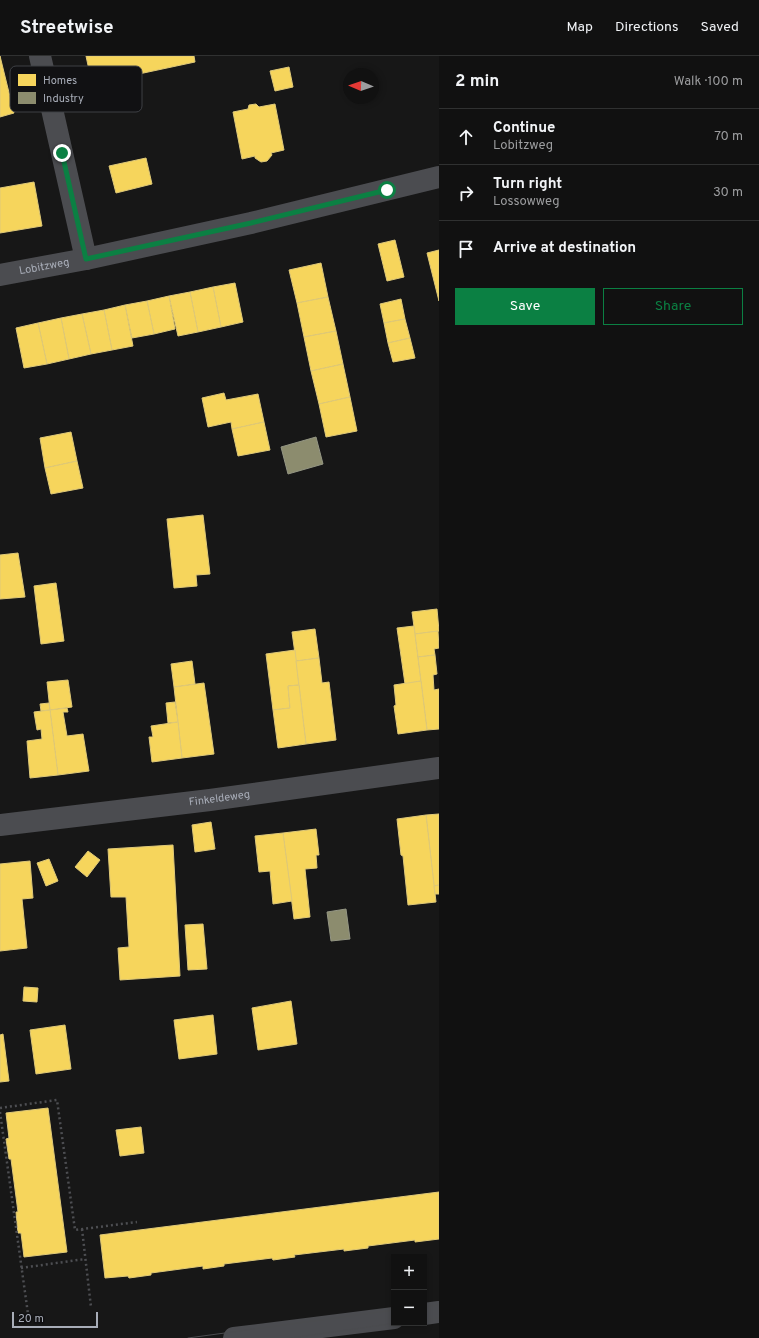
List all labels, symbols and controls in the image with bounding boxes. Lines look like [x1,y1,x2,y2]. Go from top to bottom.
text: Streetwise [20,16,113,40]
text: Map [567,19,593,36]
text: Directions [615,19,679,36]
text: Saved [701,19,739,36]
legend [10,66,142,112]
north arrow [343,68,379,104]
text: 2 min [455,71,499,93]
text: Homes [43,74,77,88]
text: Walk · 100 m [674,74,743,90]
text: Industry [43,92,84,106]
text: Continue [493,119,555,138]
icon: ahead [455,126,477,148]
text: 70 m [714,129,743,145]
text: Lobitzweg [493,138,553,154]
route end [53,144,71,162]
text: Turn right [493,175,562,194]
route start [378,181,396,199]
icon: right [455,182,477,204]
text: 30 m [713,185,743,201]
text: Lossowweg [493,194,560,210]
icon: arrive [455,238,477,260]
text: Arrive at destination [493,239,636,258]
street label: Lobitzweg [18,255,71,278]
button: Save [455,288,595,325]
button: Share [603,288,743,325]
street label: Finkeldeweg [188,787,251,809]
map controls [391,1254,427,1326]
button: + [391,1254,427,1290]
button: − [391,1290,427,1326]
scale bar [12,1310,98,1329]
text: 20 m [18,1312,44,1326]

